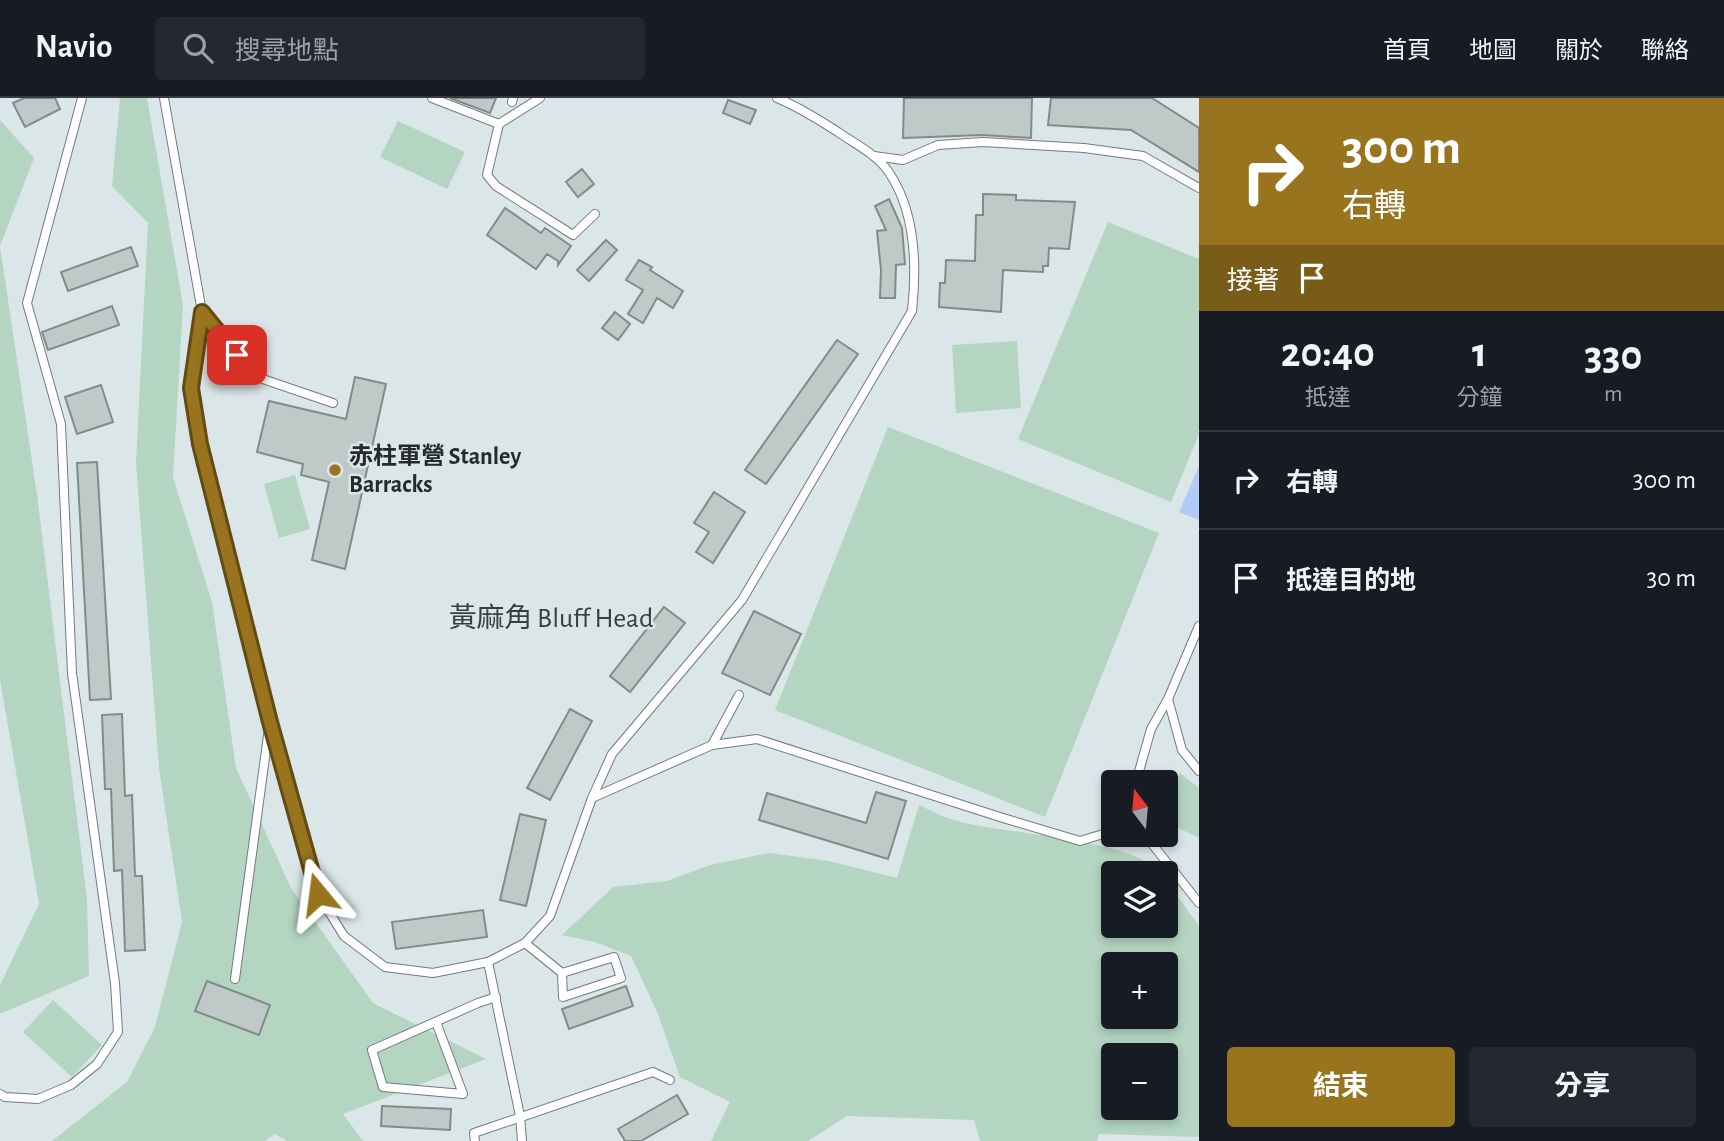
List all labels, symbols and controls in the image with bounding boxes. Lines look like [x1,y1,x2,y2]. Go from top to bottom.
search box [155,17,645,80]
icon: search [179,29,217,67]
text: Navio [35,31,113,64]
text: 搜尋地點 [235,38,339,64]
text: 首頁 [1383,39,1431,63]
text: 地圖 [1469,39,1517,63]
text: 關於 [1555,39,1603,63]
text: 聯絡 [1641,39,1689,63]
text: 300 m [1342,124,1461,173]
icon: right [1227,126,1318,217]
text: 右轉 [1342,190,1406,222]
icon: arrive [1293,259,1331,297]
text: 接著 [1227,268,1279,294]
pin [207,325,267,385]
text: 20:40 [1281,332,1375,374]
text: 1 [1472,332,1487,374]
text: 330 [1584,335,1642,377]
icon: arrive [218,336,256,374]
text: m [1604,383,1622,406]
text: 抵達 [1305,387,1351,410]
text: 分鐘 [1457,387,1503,410]
place label: 赤柱軍營 Stanley Barracks [349,443,521,497]
icon: right [1227,461,1265,499]
marker: 赤柱軍營 Stanley Barracks [327,462,343,478]
text: 300 m [1633,467,1696,493]
text: 右轉 [1286,470,1338,496]
icon: arrive [1227,559,1265,597]
text: 30 m [1646,565,1696,591]
text: 抵達目的地 [1286,568,1416,594]
district label: 黃麻角 Bluff Head [448,603,654,633]
north arrow [1101,770,1178,847]
map controls [1101,770,1178,1120]
position arrow [281,857,355,931]
button: layers [1101,861,1178,938]
button: + [1101,952,1178,1029]
button: − [1101,1043,1178,1120]
button: 結束 [1227,1047,1455,1127]
button: 分享 [1469,1047,1696,1127]

